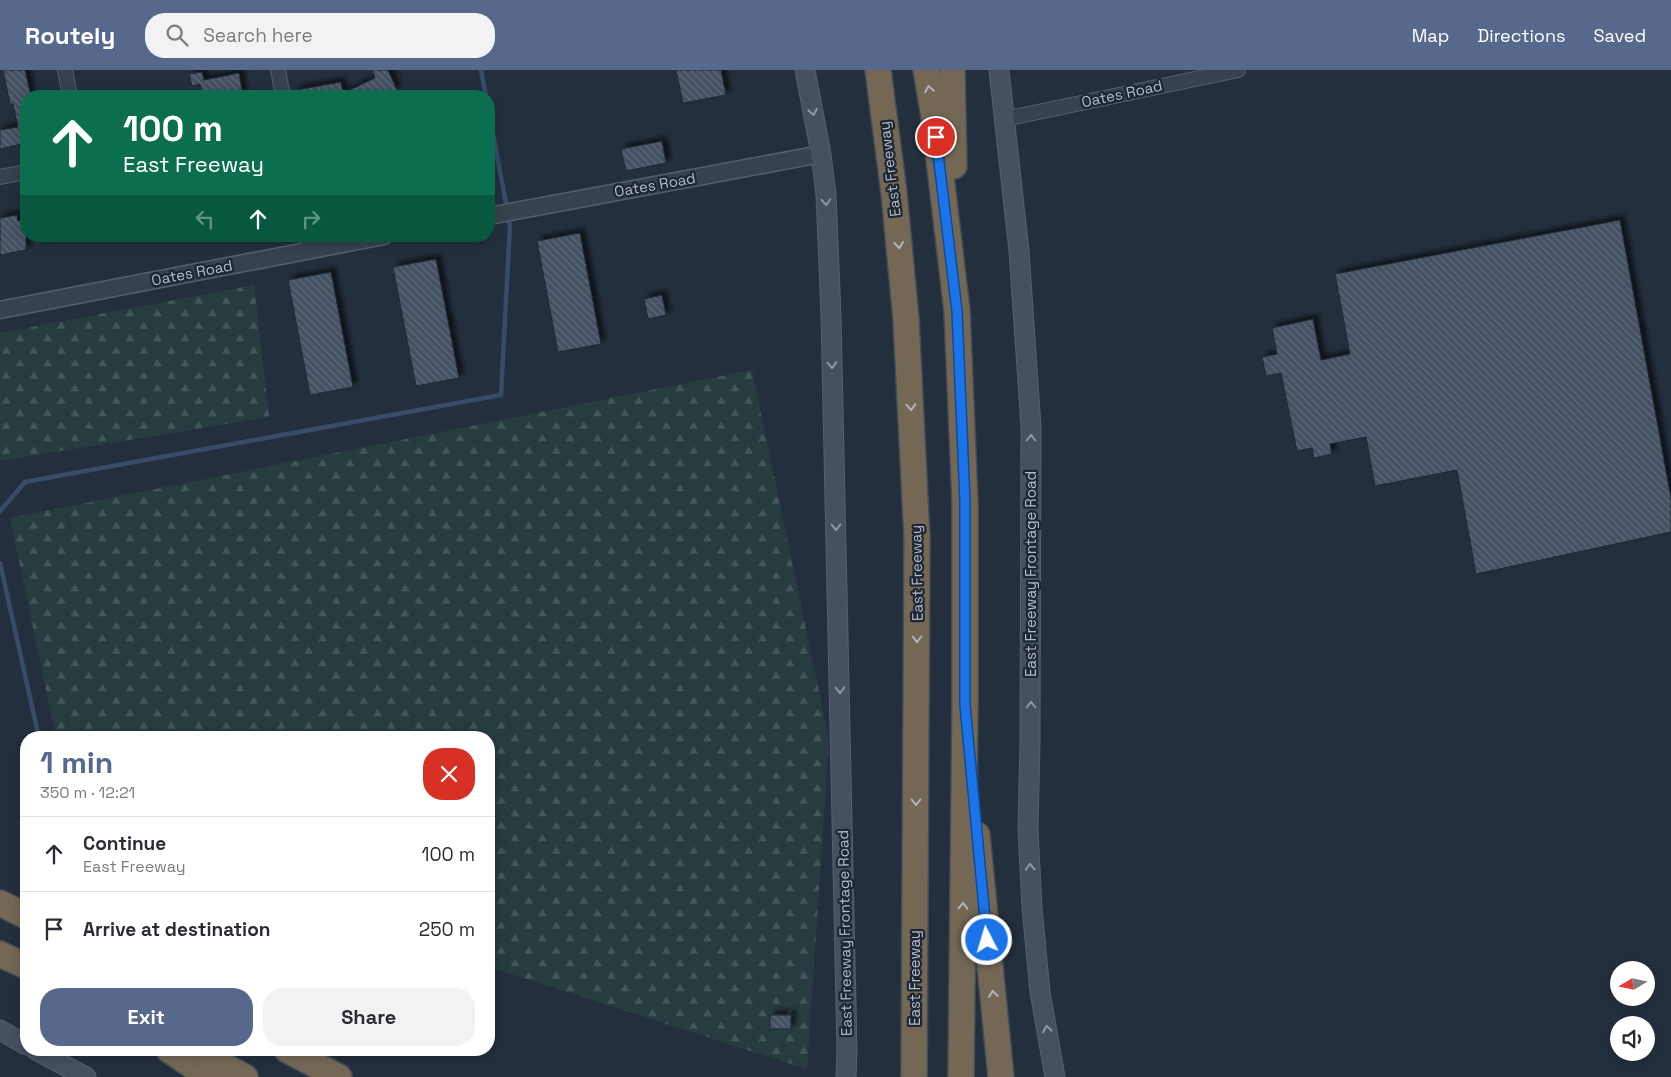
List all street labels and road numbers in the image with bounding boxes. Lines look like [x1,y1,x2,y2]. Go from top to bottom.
street label: Oates Road [1080,76,1164,111]
street label: East Freeway [874,120,905,218]
street label: Oates Road [613,168,697,201]
street label: Oates Road [150,255,234,290]
street label: East Freeway Frontage Road [1021,471,1040,677]
street label: East Freeway [906,525,927,621]
street label: East Freeway Frontage Road [833,830,856,1036]
street label: East Freeway [905,930,924,1026]

